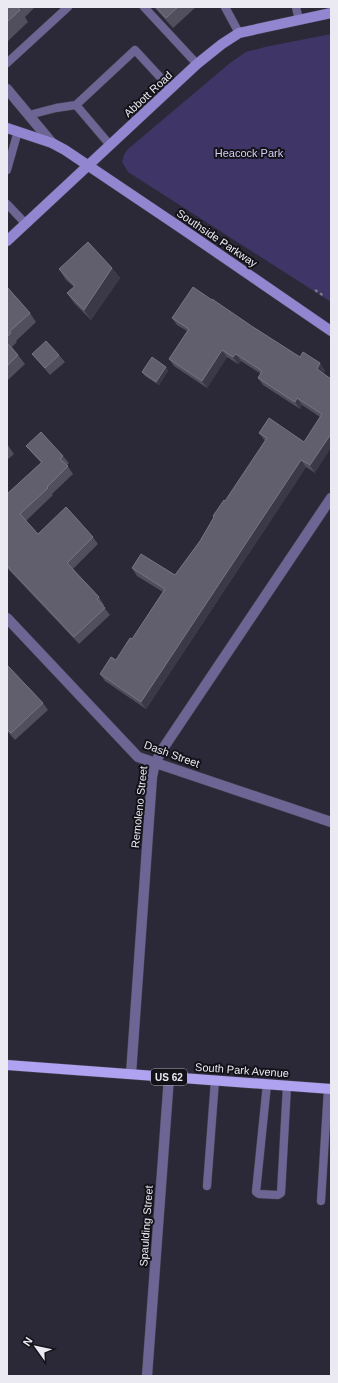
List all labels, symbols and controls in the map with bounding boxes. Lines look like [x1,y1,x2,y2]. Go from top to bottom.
street label: Abbott Road [122,69,174,119]
park label: Heacock Park [215,147,284,159]
street label: Southside Parkway [175,207,260,270]
street label: Dash Street [143,738,201,770]
street label: Remoleno Street [129,765,149,849]
street label: South Park Avenue [195,1061,289,1079]
road number: US 62 [151,1069,187,1085]
street label: Spaulding Street [137,1185,155,1267]
north arrow [16,1327,56,1367]
text: N [20,1335,35,1348]

